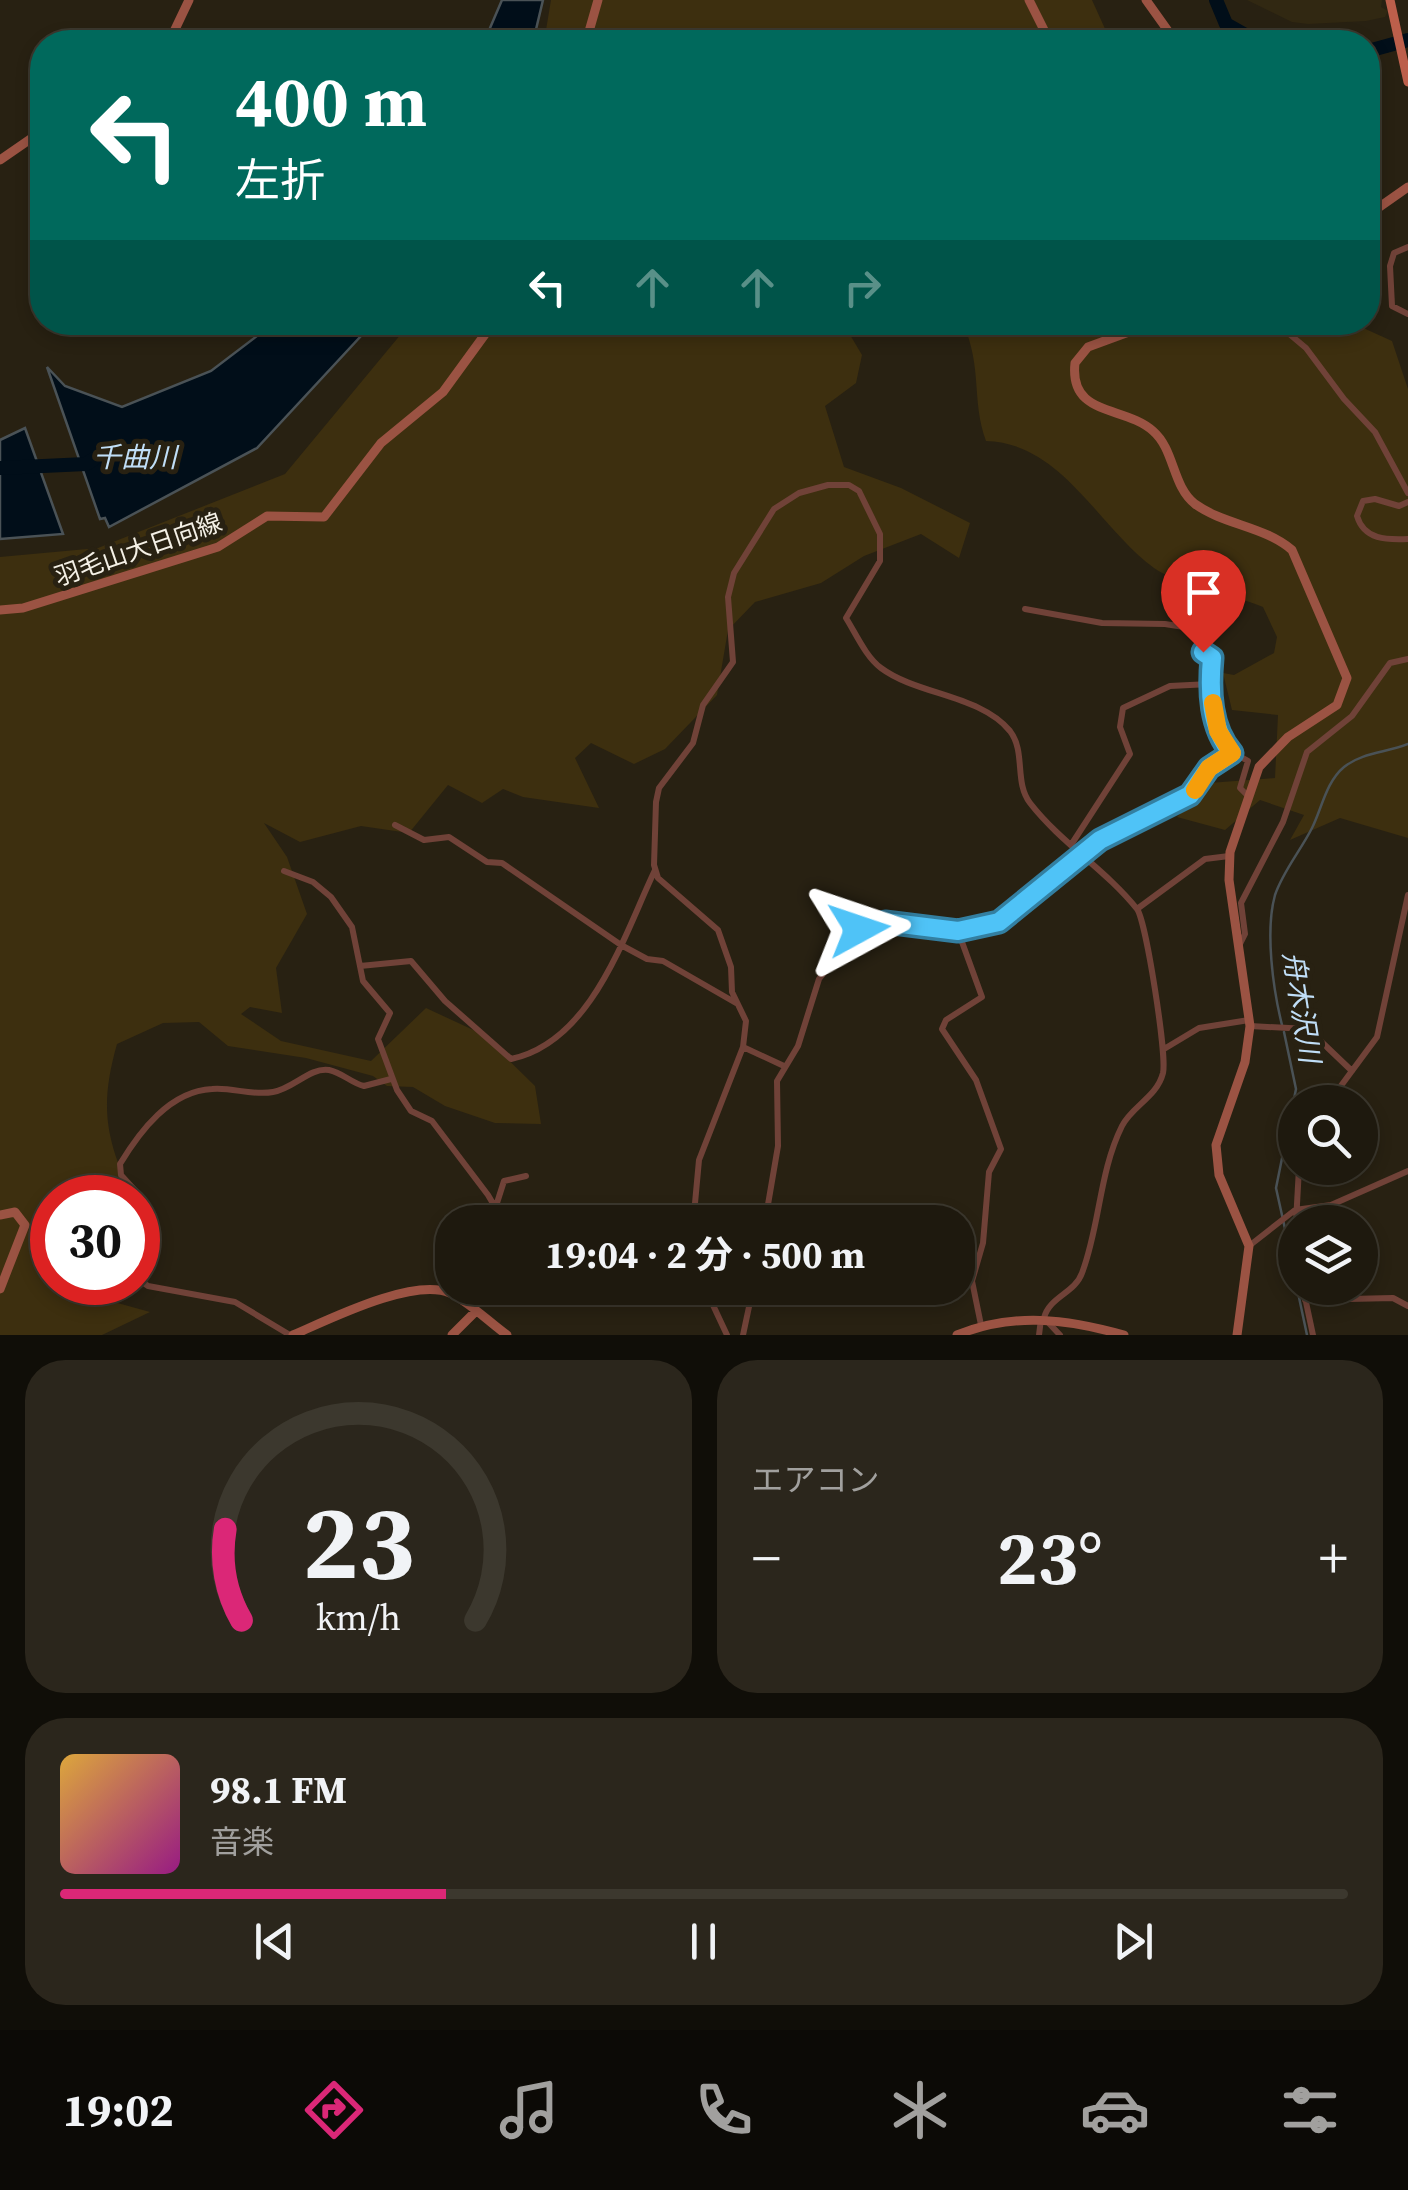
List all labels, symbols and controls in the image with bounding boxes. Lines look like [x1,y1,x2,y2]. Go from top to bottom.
text: 400 m [235,53,427,149]
icon: left [70,70,200,200]
text: 左折 [235,149,325,211]
icon: left [520,260,575,315]
icon: ahead [625,260,680,315]
icon: ahead [730,260,785,315]
icon: right [835,260,890,315]
water label: 千曲川 [93,438,180,476]
street label: 羽毛山大日向線 [50,504,226,594]
pin [1161,550,1246,653]
icon: arrive [1176,565,1231,620]
position arrow [807,877,911,981]
water label: 舟木沢川 [1274,949,1330,1068]
map controls [1278,1085,1378,1305]
button: search [1278,1085,1378,1185]
speed limit sign: 30 [30,1175,160,1305]
button: layers [1278,1205,1378,1305]
text: 19:04 · 2 分 · 500 m [545,1229,865,1281]
text: エアコン [752,1458,880,1502]
text: 23 [302,1470,415,1613]
text: 23° [997,1506,1103,1609]
text: − [752,1520,781,1595]
text: + [1319,1520,1348,1595]
text: km/h [316,1593,401,1642]
text: 98.1 FM [210,1764,347,1816]
text: 音楽 [210,1820,274,1864]
icon: previous [247,1914,302,1969]
icon: pause [676,1914,731,1969]
icon: next [1106,1914,1161,1969]
icon: directions [299,2075,369,2145]
icon: music [494,2075,564,2145]
icon: phone [689,2075,759,2145]
icon: climate [885,2075,955,2145]
icon: car [1080,2075,1150,2145]
icon: filters [1275,2075,1345,2145]
text: 19:02 [63,2079,174,2141]

